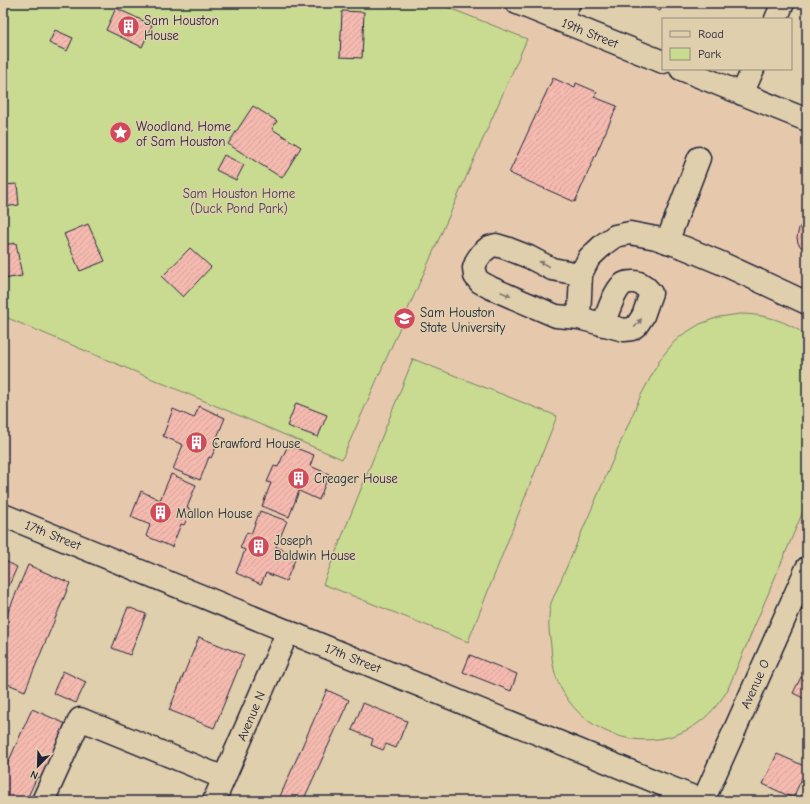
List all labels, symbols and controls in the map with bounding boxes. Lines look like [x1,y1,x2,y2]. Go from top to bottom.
place label: Sam Houston House [144,13,219,43]
building icon: Sam Houston House [116,14,142,40]
street label: 19th Street [560,15,622,52]
legend [662,18,792,70]
text: Road [698,27,724,41]
text: Park [698,47,721,61]
place label: Woodland, Home of Sam Houston [136,119,232,149]
place icon: Woodland, Home of Sam Houston [107,120,133,146]
park label: Sam Houston Home (Duck Pond Park) [183,186,296,216]
one-way arrow [538,261,550,268]
one-way arrow [500,292,512,298]
place label: Sam Houston State University [420,305,505,335]
school or university icon: Sam Houston State University [392,306,418,332]
one-way arrow [634,317,642,328]
building icon: Crawford House [184,430,210,456]
place label: Crawford House [212,436,301,451]
building icon: Creager House [285,465,311,491]
place label: Creager House [314,471,398,486]
building icon: Mallon House [147,500,173,526]
place label: Mallon House [176,506,253,521]
street label: 17th Street [23,517,84,553]
place label: Joseph Baldwin House [274,533,356,563]
building icon: Joseph Baldwin House [246,534,272,560]
street label: 17th Street [323,640,384,676]
street label: Avenue O [738,657,772,711]
street label: Avenue N [234,689,268,743]
north arrow [18,746,58,786]
text: N [28,767,40,782]

